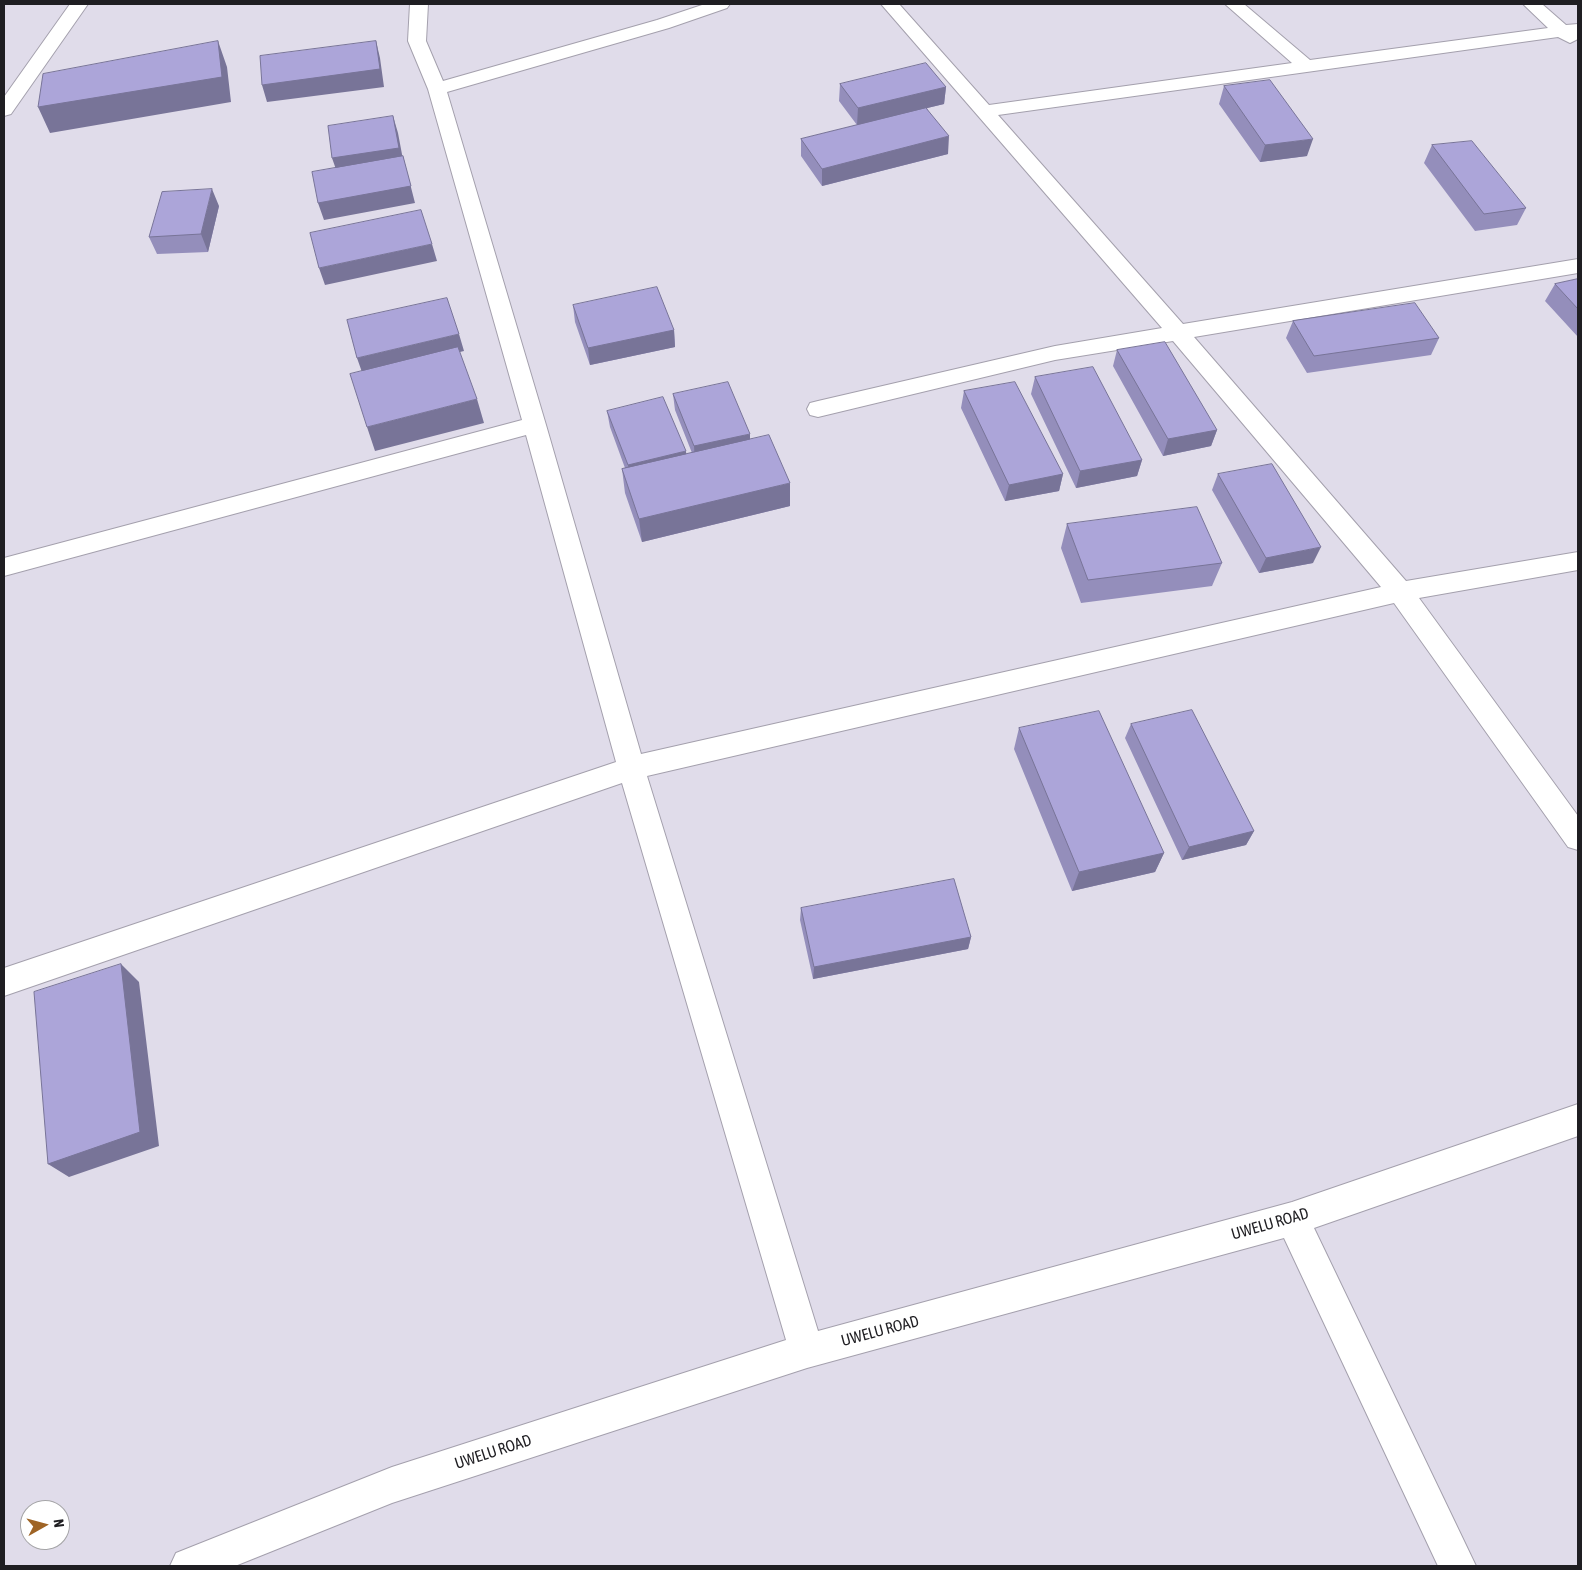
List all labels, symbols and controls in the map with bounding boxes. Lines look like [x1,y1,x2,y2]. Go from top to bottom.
street label: UWELU ROAD [1229,1204,1311,1244]
street label: UWELU ROAD [839,1311,921,1351]
street label: UWELU ROAD [452,1431,534,1473]
north arrow [20,1500,70,1550]
text: N [50,1518,67,1528]

